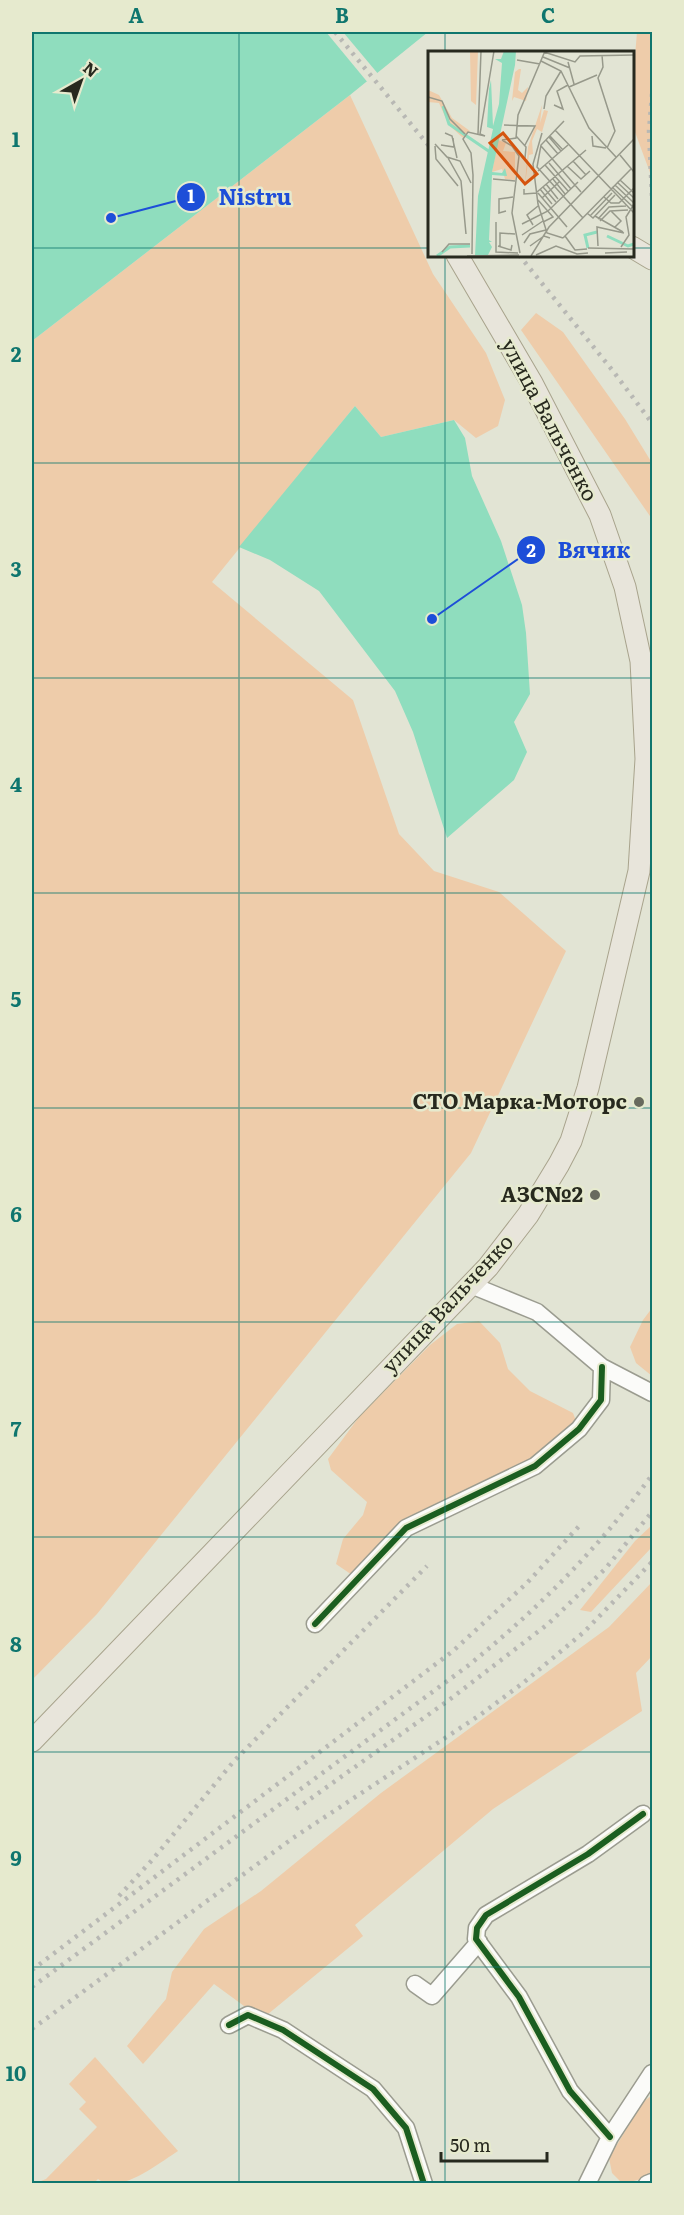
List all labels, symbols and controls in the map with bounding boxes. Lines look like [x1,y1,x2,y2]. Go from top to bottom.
text: A [128,0,144,29]
text: B [335,0,349,29]
text: C [541,0,555,29]
north arrow [51,51,111,111]
inset map [428,51,633,256]
text: N [78,55,104,82]
text: 1 [12,123,20,153]
callout: Nistru [176,177,303,217]
text: Nistru [219,179,292,212]
text: 1 [187,182,195,209]
street label: улица Вальченко [495,332,607,506]
text: 2 [11,338,22,368]
callout: Вячик [516,530,643,570]
text: Вячик [557,532,631,565]
text: 2 [526,536,536,563]
text: 3 [10,553,22,583]
text: 4 [10,768,22,798]
text: 5 [11,983,22,1013]
place label: СТО Марка-Моторс [412,1084,627,1115]
marker: СТО Марка-Моторс [632,1095,646,1109]
place label: АЗС№2 [501,1177,583,1208]
marker: АЗС№2 [588,1188,602,1202]
text: 6 [10,1198,22,1228]
street label: улица Вальченко [373,1226,519,1379]
text: 7 [11,1413,22,1443]
text: 8 [10,1628,22,1658]
text: 9 [10,1842,22,1872]
text: 10 [6,2057,26,2087]
scale bar [441,2125,548,2163]
text: 50 m [450,2131,491,2158]

